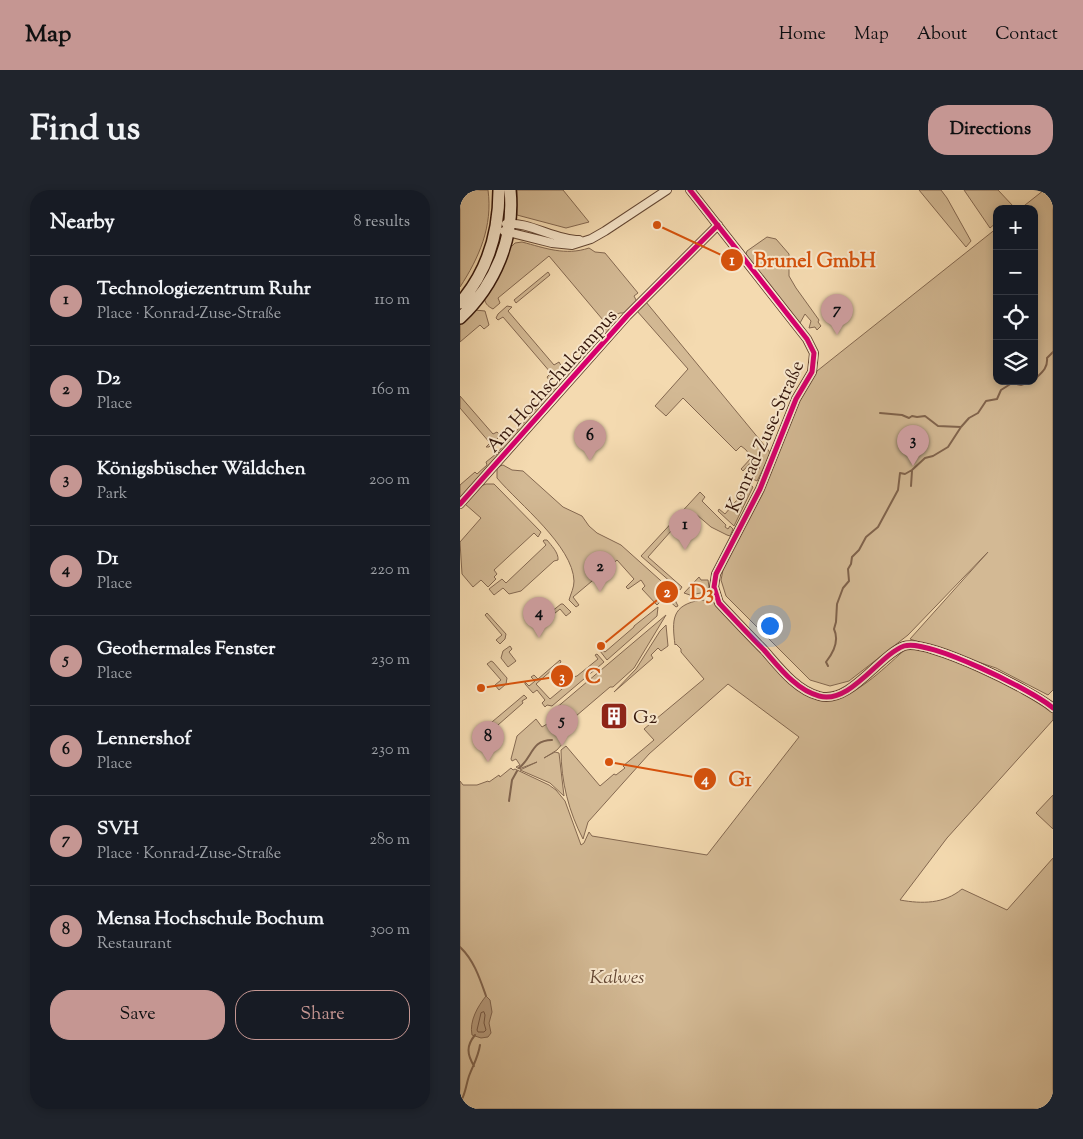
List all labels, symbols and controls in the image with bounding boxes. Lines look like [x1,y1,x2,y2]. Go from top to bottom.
text: Map [25,18,71,52]
text: Home [779,22,826,48]
text: Map [854,22,889,48]
text: About [917,22,967,48]
text: Contact [995,22,1058,48]
text: Find us [30,105,140,156]
button: Directions [928,105,1053,155]
map controls [993,205,1038,385]
button: + [993,205,1038,250]
text: Nearby [50,208,115,238]
text: 8 results [354,211,410,234]
callout: Brunel GmbH [719,242,886,277]
text: Brunel GmbH [754,248,876,277]
button: − [993,250,1038,295]
text: 1 [729,251,735,272]
text: Technologiezentrum Ruhr [97,276,311,303]
text: 1 [63,289,69,312]
text: 110 m [374,289,410,312]
pin: 7 [821,294,853,335]
button: locate [993,295,1038,340]
text: Place · Konrad-Zuse-Straße [97,303,281,326]
street label: Am Hochschulcampus [481,304,625,459]
button: layers [993,340,1038,385]
street label: Konrad-Zuse-Straße [721,357,812,517]
text: D2 [97,366,121,393]
text: 2 [62,379,70,402]
text: 160 m [372,379,410,402]
text: Place [97,393,132,416]
pin: 6 [574,420,606,461]
pin: 3 [897,425,929,466]
text: Königsbüscher Wäldchen [97,456,306,483]
text: 3 [63,469,69,492]
text: 200 m [369,469,410,492]
text: Park [97,483,128,506]
pin: 1 [669,509,701,550]
text: D1 [97,546,119,573]
pin: 2 [584,551,616,592]
text: 4 [62,559,70,582]
text: 220 m [370,559,410,582]
text: Place [97,573,132,596]
callout: D3 [655,574,723,609]
text: D3 [690,580,714,609]
text: 2 [663,583,671,604]
pin: 4 [523,597,555,638]
your location [757,613,783,639]
text: Geothermales Fenster [97,636,275,663]
text: 5 [63,649,69,672]
text: 230 m [371,649,410,672]
callout: C [550,659,611,694]
text: Place [97,663,132,686]
text: C [585,664,601,693]
text: 3 [559,668,565,689]
building icon: G2 [599,701,629,731]
pin: 5 [546,705,578,746]
place label: G2 [633,705,658,732]
pin: 8 [472,721,504,762]
text: Lennershof [97,726,191,753]
text: 6 [62,739,70,762]
text: 230 m [371,739,410,762]
text: Place [97,753,132,776]
callout: G1 [693,761,761,796]
text: G1 [728,767,752,796]
text: 4 [700,770,709,791]
text: SVH [97,816,138,843]
text: 7 [62,829,70,852]
text: 280 m [369,829,410,852]
text: Place · Konrad-Zuse-Straße [97,843,281,866]
text: Mensa Hochschule Bochum [97,906,324,933]
text: 8 [62,919,70,942]
text: 300 m [370,919,410,942]
text: Restaurant [97,933,172,956]
park label: Kalwes [590,965,644,992]
button: Save [50,990,225,1040]
button: Share [235,990,410,1040]

